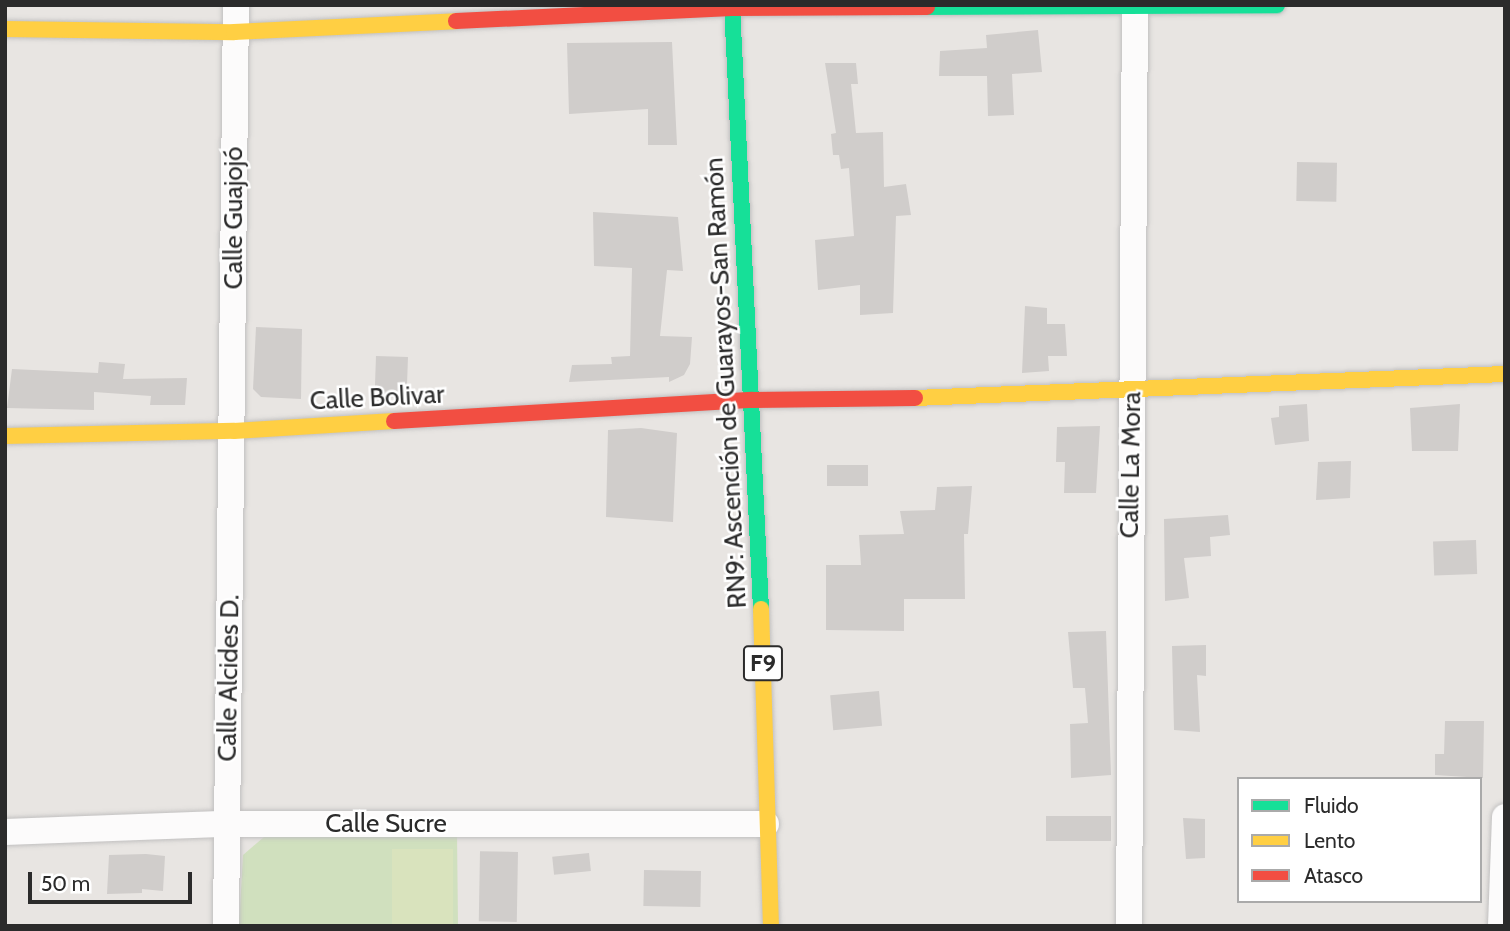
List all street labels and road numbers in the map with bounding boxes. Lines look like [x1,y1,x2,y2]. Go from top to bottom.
street label: Calle Guajojó [218,147,250,289]
street label: RN9: Ascención de Guarayos-San Ramón [699,157,753,609]
street label: Calle Bolivar [309,379,445,417]
street label: Calle La Mora [1114,391,1148,539]
street label: Calle Alcides D. [212,594,246,762]
road number: F9 [742,642,784,684]
street label: Calle Sucre [325,808,447,840]

